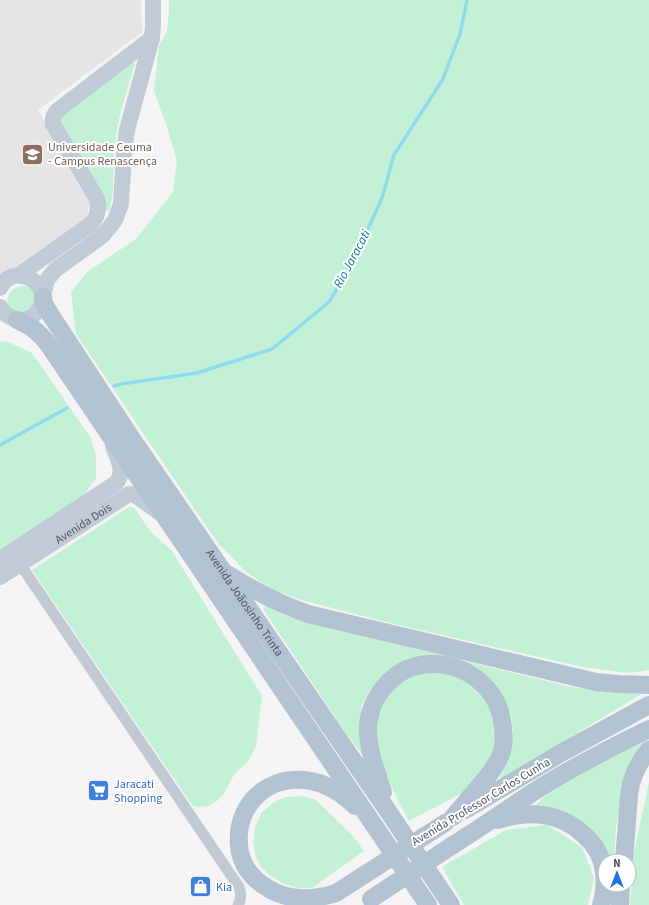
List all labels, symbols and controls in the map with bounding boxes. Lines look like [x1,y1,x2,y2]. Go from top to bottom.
place label: Universidade Ceuma - Campus Renascença [48,139,157,170]
school or university icon: Universidade Ceuma - Campus Renascença [19,141,45,167]
water label: Rio Jaracati [329,226,375,291]
street label: Avenida Dois [52,499,115,548]
street label: Avenida Joãosinho Trinta [202,546,288,660]
street label: Avenida Professor Carlos Cunha [409,754,553,850]
place label: Jaracati Shopping [114,776,162,807]
supermarket icon: Jaracati Shopping [86,778,112,804]
north arrow [597,853,637,893]
text: N [613,856,621,871]
shop icon: Kia [187,874,213,900]
place label: Kia [216,879,232,896]

